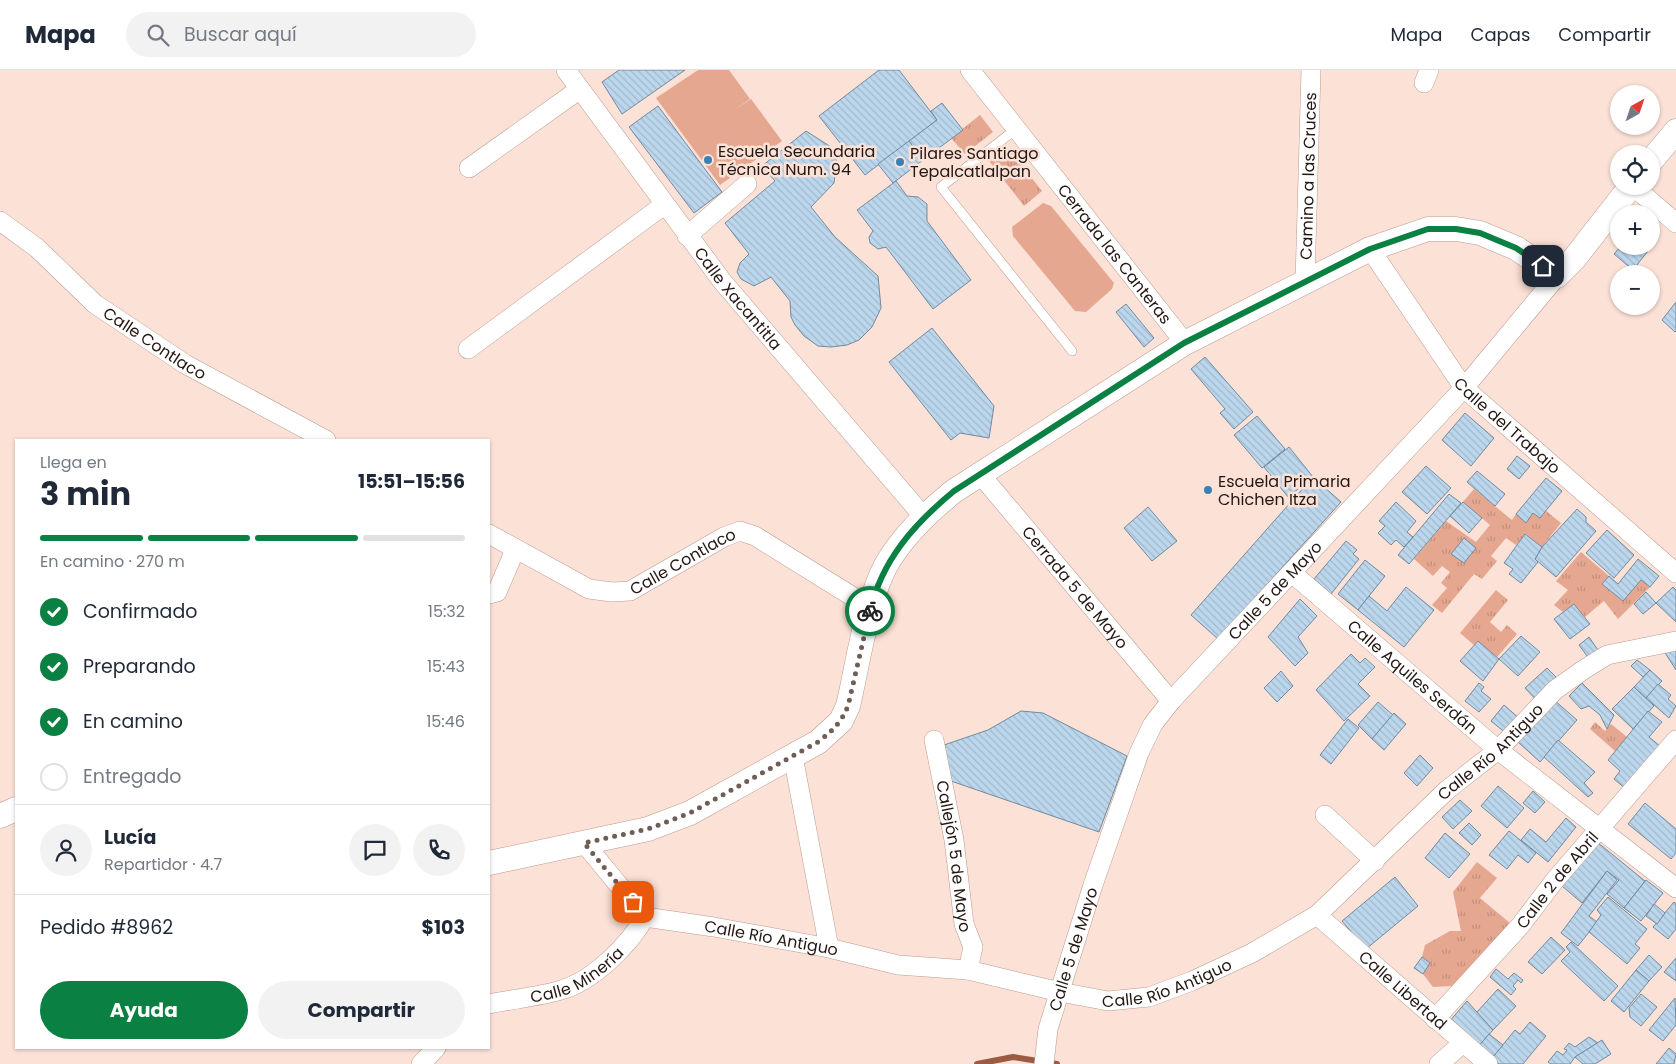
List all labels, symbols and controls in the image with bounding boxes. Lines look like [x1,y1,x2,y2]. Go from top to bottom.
search box [126,12,476,57]
text: Mapa [25,18,96,51]
icon: search [144,21,172,49]
text: Buscar aquí [184,21,297,48]
text: Mapa [1390,22,1443,47]
text: Capas [1471,22,1530,47]
text: Compartir [1558,22,1651,47]
north arrow [1610,85,1660,135]
map controls [1610,85,1660,315]
street label: Camino a las Cruces [1295,92,1322,260]
place label: Escuela Secundaria Técnica Num. 94 [718,140,875,181]
place label: Pilares Santiago Tepalcatlalpan [910,142,1039,183]
button: locate [1610,145,1660,195]
marker: Escuela Secundaria Técnica Num. 94 [702,154,714,166]
marker: Pilares Santiago Tepalcatlalpan [894,156,906,168]
street label: Cerrada las Canteras [1052,179,1177,329]
button: + [1610,205,1660,255]
street label: Calle Xacantitla [689,242,787,355]
pin [1522,245,1564,287]
icon: home [1529,252,1557,280]
button: − [1610,265,1660,315]
street label: Calle Contlaco [99,302,210,385]
street label: Calle del Trabajo [1448,373,1565,479]
text: Llega en [40,451,107,474]
text: 15:51–15:56 [358,468,465,495]
place label: Escuela Primaria Chichen Itza [1218,470,1351,511]
text: 3 min [40,471,131,516]
marker: Escuela Primaria Chichen Itza [1202,484,1214,496]
street label: Cerrada 5 de Mayo [1016,521,1133,654]
street label: Calle Contlaco [626,523,739,601]
street label: Calle 5 de Mayo [1223,536,1327,645]
text: En camino · 270 m [40,550,185,573]
courier [845,586,895,636]
icon: bike [856,597,884,625]
icon: check [40,598,68,626]
text: Confirmado [83,598,197,625]
text: 15:32 [428,600,465,623]
street label: Calle Aquiles Serdán [1342,615,1482,739]
icon: check [40,653,68,681]
text: Preparando [83,653,196,680]
text: 15:43 [427,655,465,678]
street label: Calle Río Antiguo [1432,698,1549,806]
icon: check [40,708,68,736]
text: En camino [83,708,183,735]
text: 15:46 [426,710,465,733]
text: Entregado [83,763,181,790]
street label: Callejón 5 de Mayo [930,779,977,936]
button: person [40,824,92,876]
text: Lucía [104,824,156,851]
button: chat [349,824,401,876]
button: phone [413,824,465,876]
street label: Calle 2 de Abril [1511,827,1604,934]
text: Repartidor · 4.7 [104,853,222,876]
pin [612,881,654,923]
street label: Calle 5 de Mayo [1043,884,1104,1014]
icon: bag [619,888,647,916]
text: Pedido #8962 [40,914,173,941]
text: $103 [421,914,465,941]
street label: Calle Río Antiguo [703,915,841,962]
street label: Calle Minería [528,942,629,1009]
street label: Calle Libertad [1353,945,1452,1035]
street label: Calle Río Antiguo [1101,953,1236,1014]
button: Ayuda [40,981,248,1039]
button: Compartir [258,981,465,1039]

